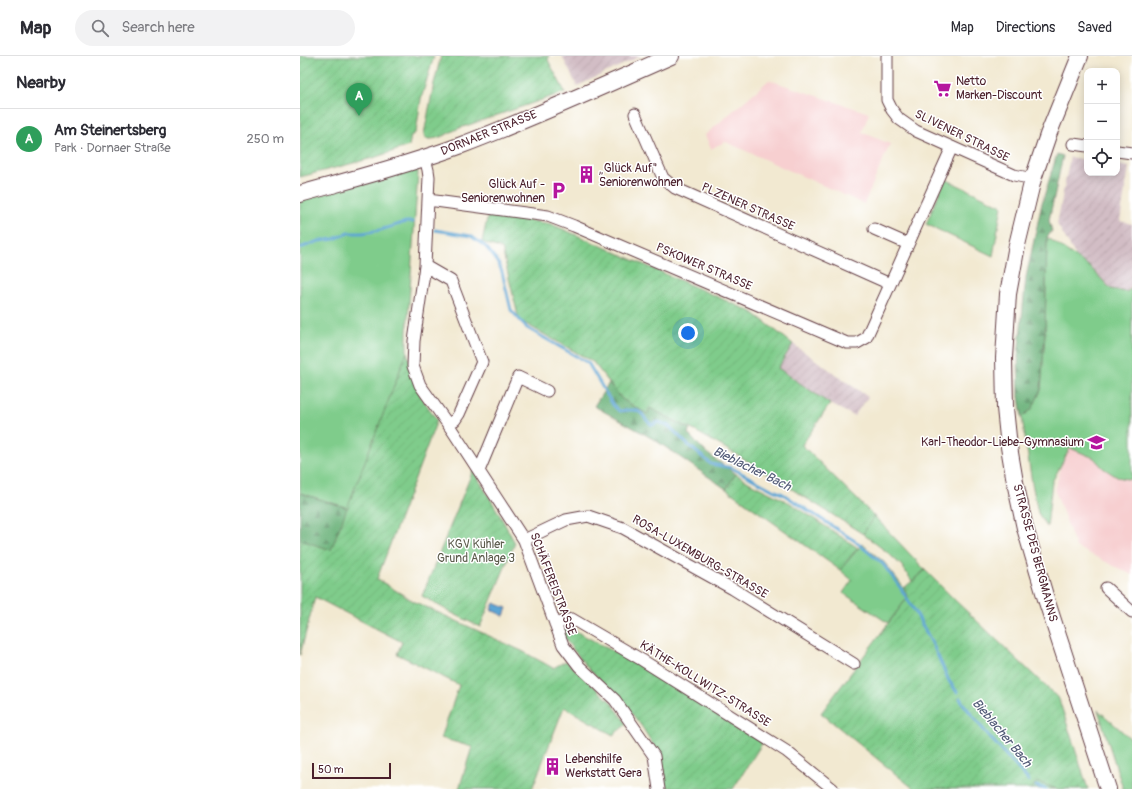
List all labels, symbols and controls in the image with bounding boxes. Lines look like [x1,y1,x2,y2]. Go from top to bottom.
search box [75,10,355,46]
text: Map [20,16,51,40]
icon: search [89,17,111,39]
text: Search here [121,18,195,37]
text: Map [951,19,974,36]
text: Directions [996,19,1055,36]
text: Saved [1077,19,1112,36]
map controls [1084,68,1120,176]
button: + [1084,68,1120,104]
text: Nearby [16,72,65,93]
place label: Netto Marken-Discount [956,74,1042,103]
supermarket icon: Netto Marken-Discount [933,78,953,98]
pin: A [346,83,372,116]
button: − [1084,104,1120,140]
street label: DORNAER STRASSE [439,107,539,159]
street label: SLIVENER STRASSE [912,107,1012,165]
text: Am Steinertsberg [54,121,166,140]
text: A [25,131,33,147]
text: 250 m [246,131,284,147]
text: Park · Dornaer Straße [54,140,171,156]
button: locate [1084,140,1120,176]
place label: „Glück Auf" Seniorenwohnen [599,161,683,190]
building icon: „Glück Auf" Seniorenwohnen [576,165,596,185]
place label: Glück Auf - Seniorenwohnen [461,177,545,206]
street label: PLZENER STRASSE [699,180,797,234]
parking icon: Glück Auf - Seniorenwohnen [548,181,568,201]
street label: PSKOWER STRASSE [654,240,754,294]
your location [678,323,698,343]
school or university icon: Karl-Theodor-Liebe-Gymnasium [1087,432,1107,452]
place label: Karl-Theodor-Liebe-Gymnasium [921,435,1084,450]
water label: Bieblacher Bach [711,443,794,495]
street label: STRASSE DES BERGMANNS [1009,482,1061,624]
street label: ROSA-LUXEMBURG-STRASSE [629,512,771,602]
street label: SCHÄFEREISTRASSE [527,530,580,637]
park label: KGV Kühler Grund Anlage 3 [437,537,515,566]
street label: KÄTHE-KOLLWITZ-STRASSE [637,637,774,731]
water label: Bieblacher Bach [969,696,1036,771]
place label: Lebenshilfe Werkstatt Gera [565,752,642,781]
building icon: Lebenshilfe Werkstatt Gera [542,756,562,776]
scale bar [312,761,391,780]
text: 50 m [318,763,344,776]

